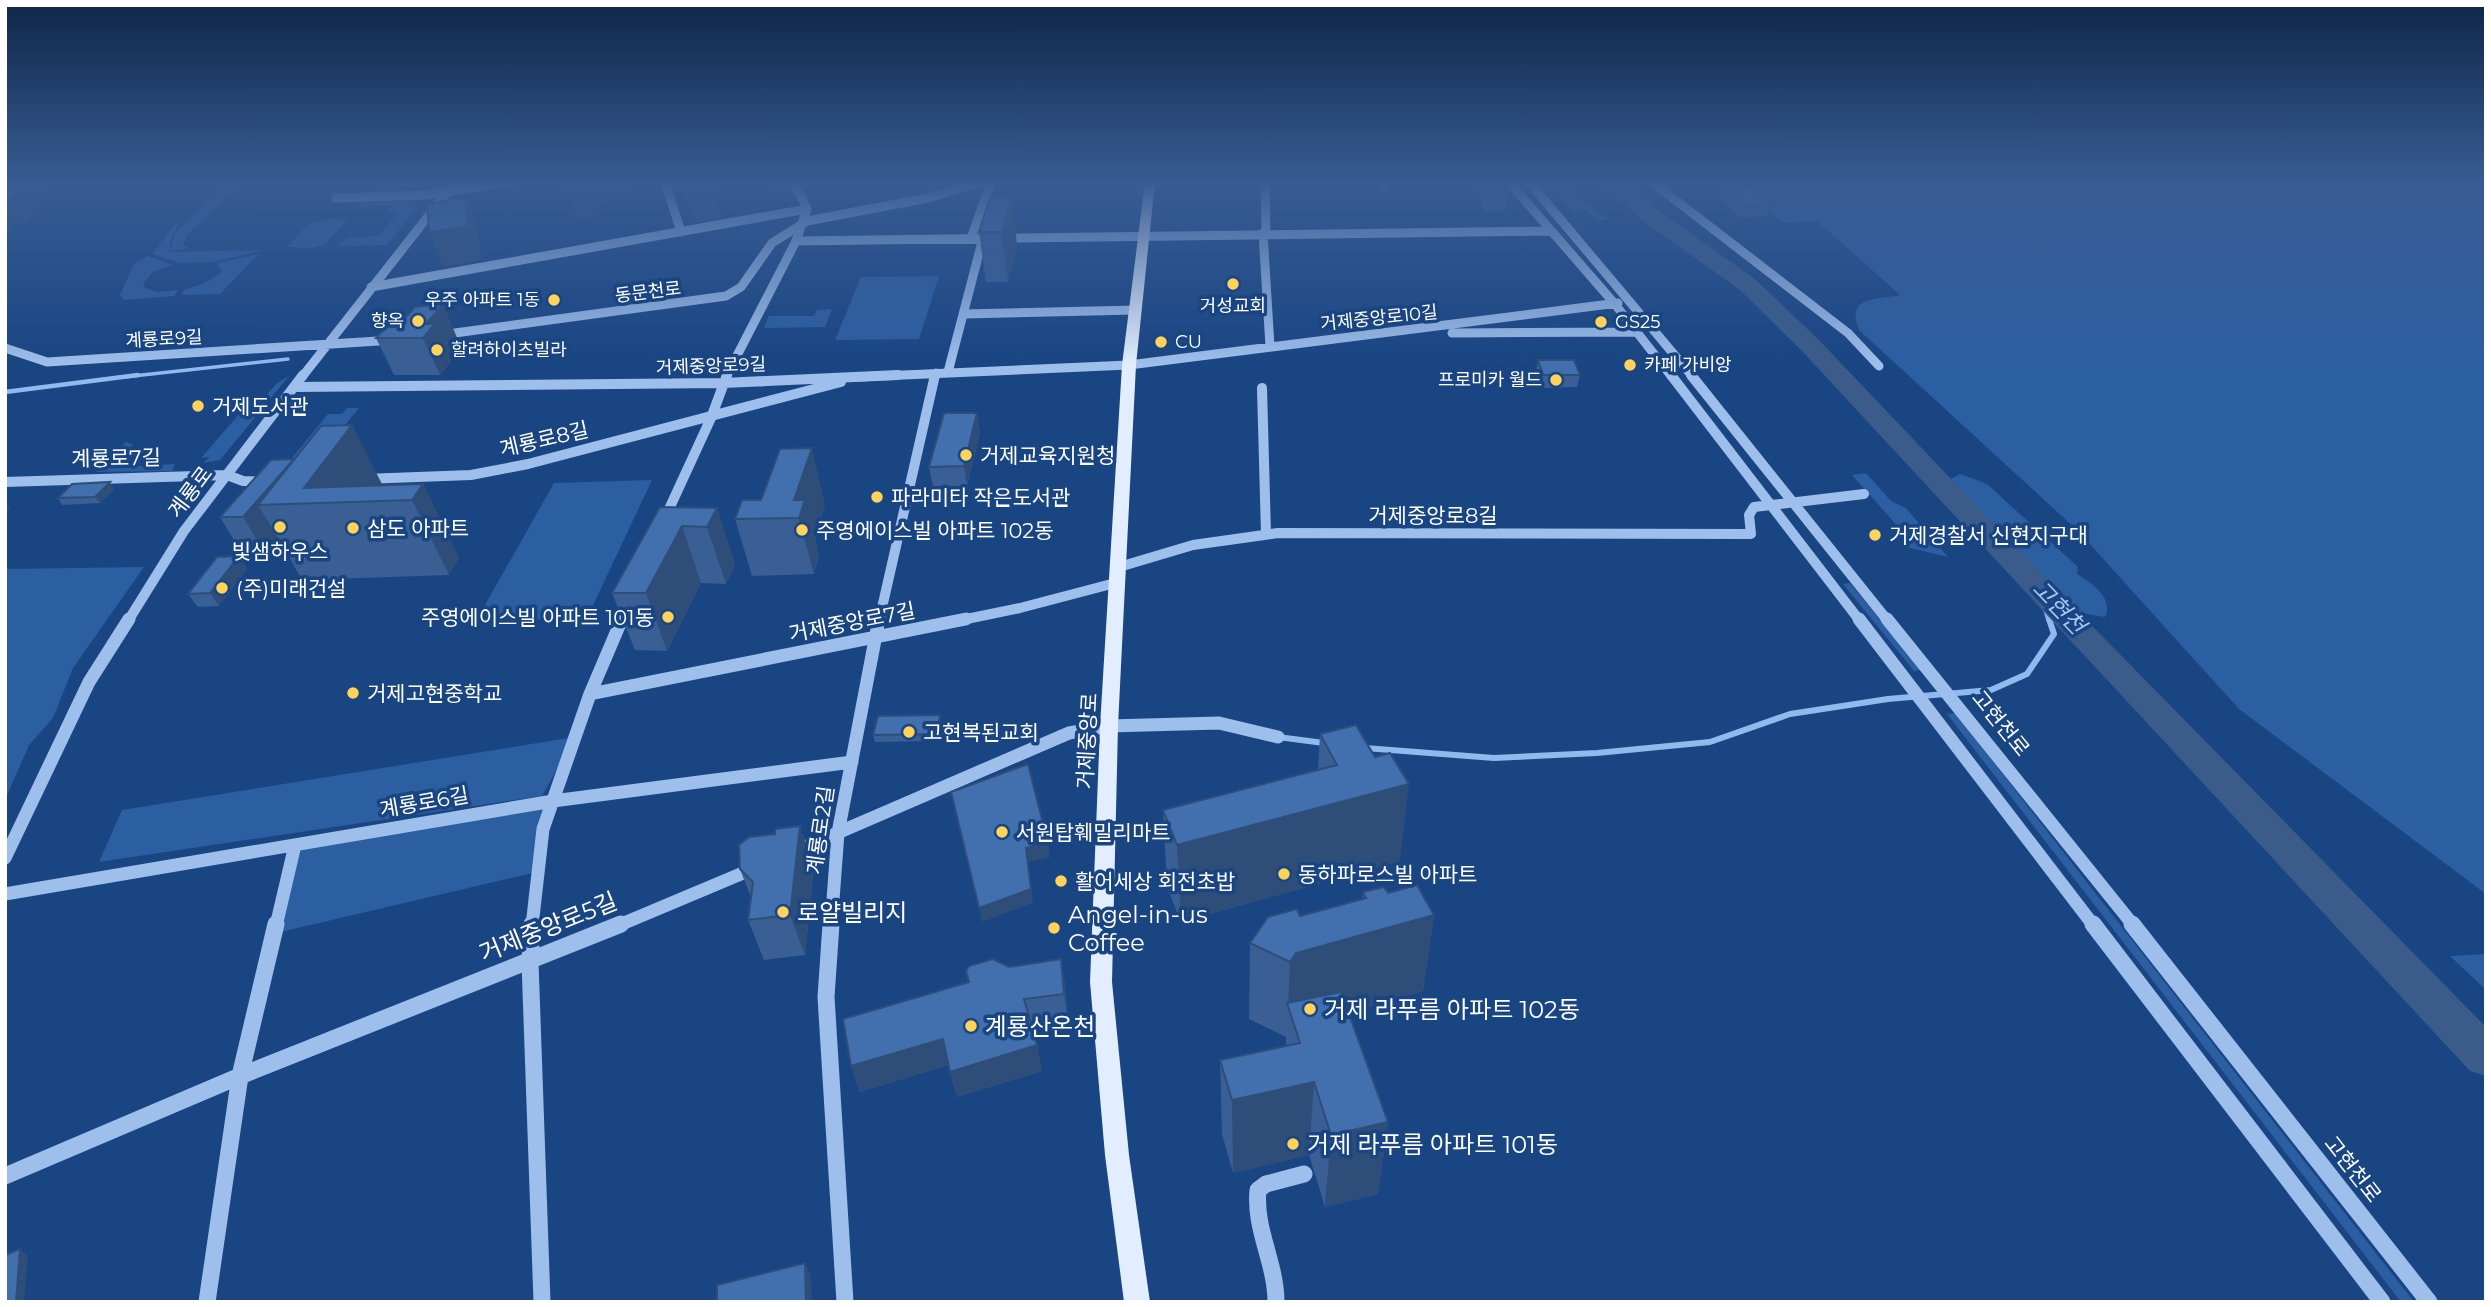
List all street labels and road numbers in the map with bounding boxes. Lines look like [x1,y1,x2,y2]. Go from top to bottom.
street label: 동문천로 [614,277,682,307]
street label: 거제중앙로10길 [1319,301,1439,335]
street label: 계룡로9길 [125,326,203,352]
street label: 거제중앙로9길 [655,353,767,379]
street label: 계룡로8길 [497,417,591,461]
street label: 계룡로7길 [71,445,161,471]
street label: 계룡로 [163,461,217,523]
street label: 거제중앙로8길 [1368,503,1498,528]
street label: 거제중앙로7길 [787,597,917,647]
street label: 고현천로 [1967,685,2035,761]
street label: 거제중앙로 [1072,692,1102,790]
street label: 계룡로6길 [377,782,471,822]
street label: 계룡로2길 [801,784,839,876]
street label: 거제중앙로5길 [475,886,621,968]
street label: 고현천로 [2319,1131,2387,1207]

